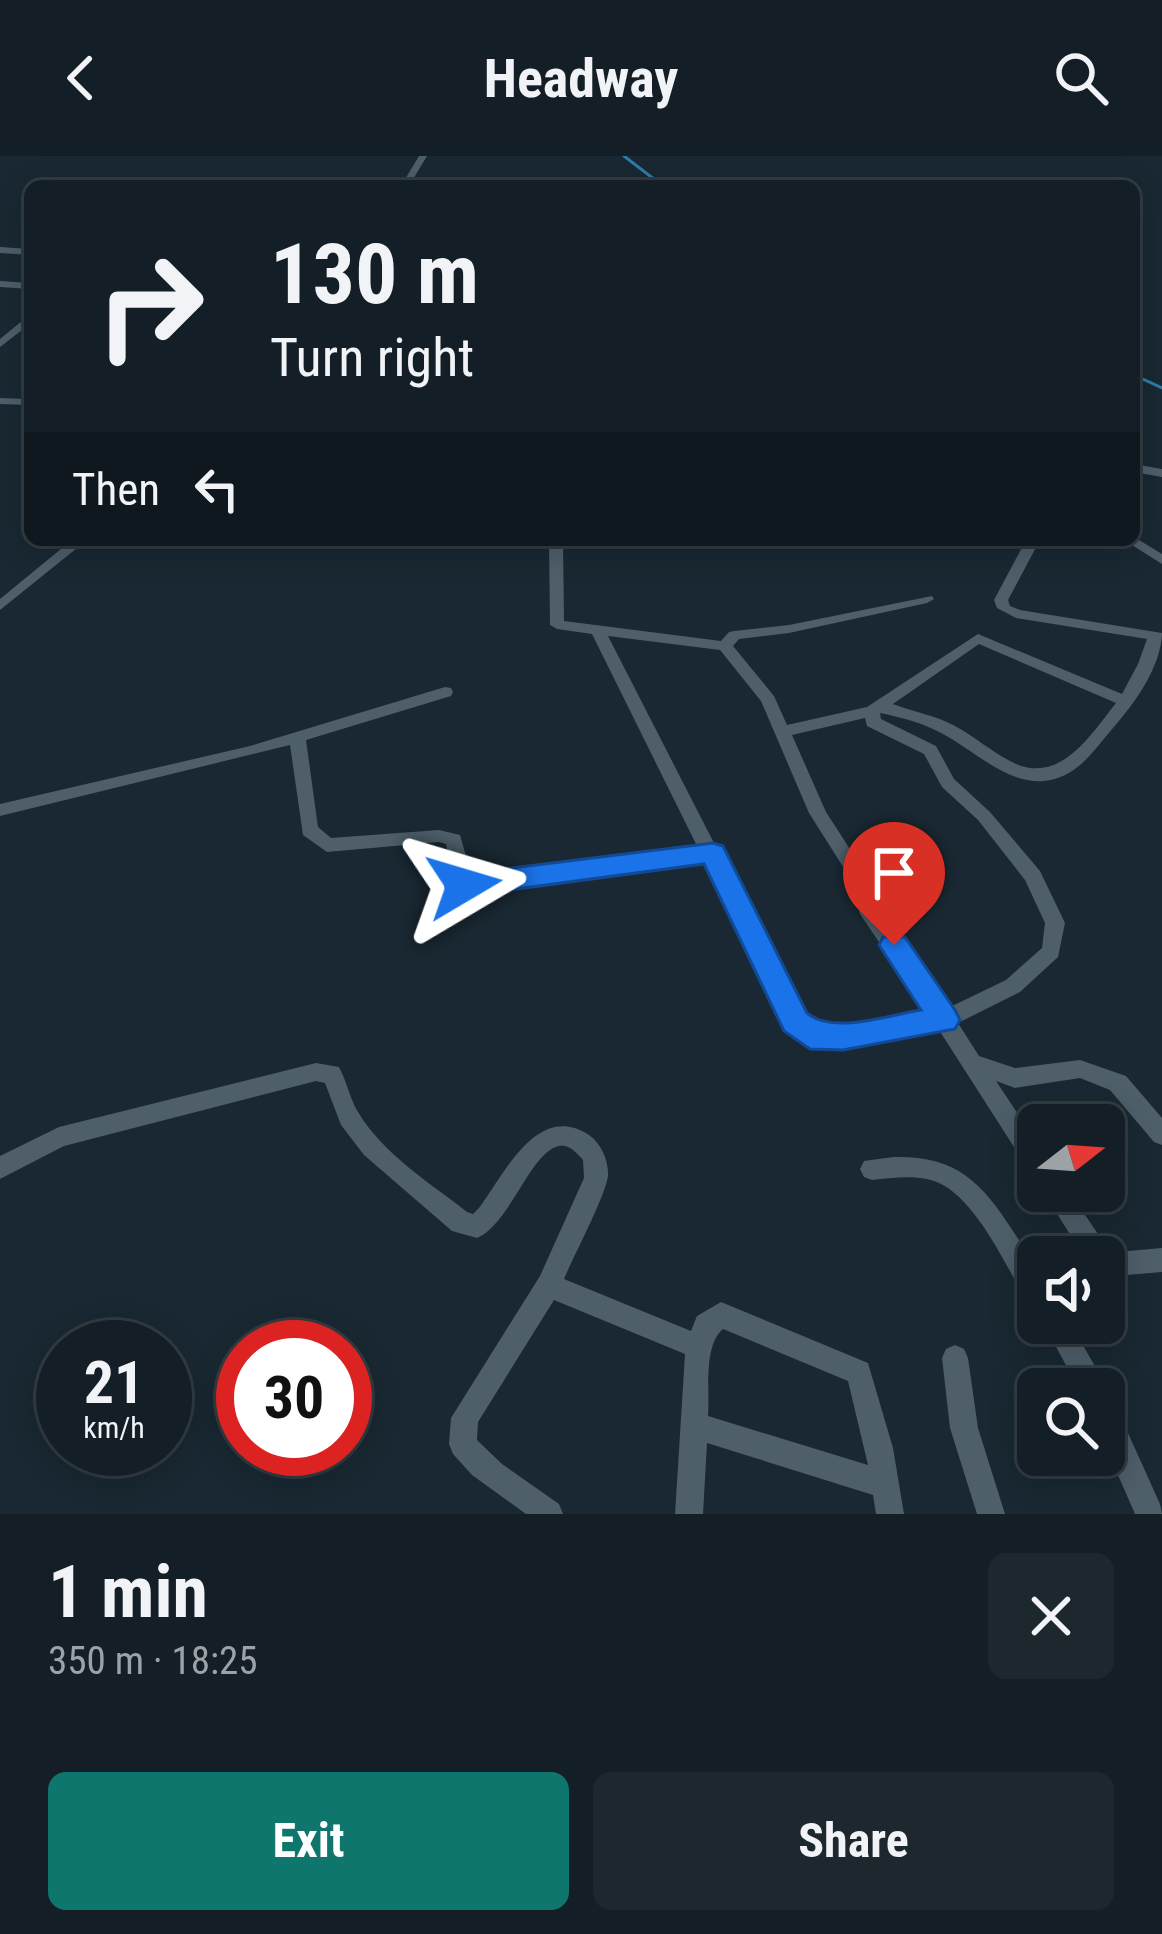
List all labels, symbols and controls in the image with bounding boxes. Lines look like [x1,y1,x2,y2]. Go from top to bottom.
icon: back [48,45,114,111]
icon: search [1048,45,1114,111]
text: Headway [484,47,678,110]
text: 130 m [270,225,479,324]
icon: right [72,228,228,384]
text: Turn right [270,326,474,389]
icon: left [184,456,250,522]
text: Then [72,463,160,516]
position arrow [401,822,527,948]
pin [843,822,945,945]
icon: arrive [861,840,927,906]
north arrow [1017,1104,1125,1212]
map controls [1017,1104,1125,1476]
button: sound [1017,1236,1125,1344]
speed limit sign: 30 [216,1320,372,1476]
text: 21 [84,1347,144,1418]
button: search [1017,1368,1125,1476]
text: km/h [83,1410,145,1445]
text: 1 min [48,1550,208,1635]
button: close [988,1553,1114,1679]
text: 350 m · 18:25 [48,1638,258,1684]
button: Exit [48,1772,569,1910]
button: Share [593,1772,1114,1910]

